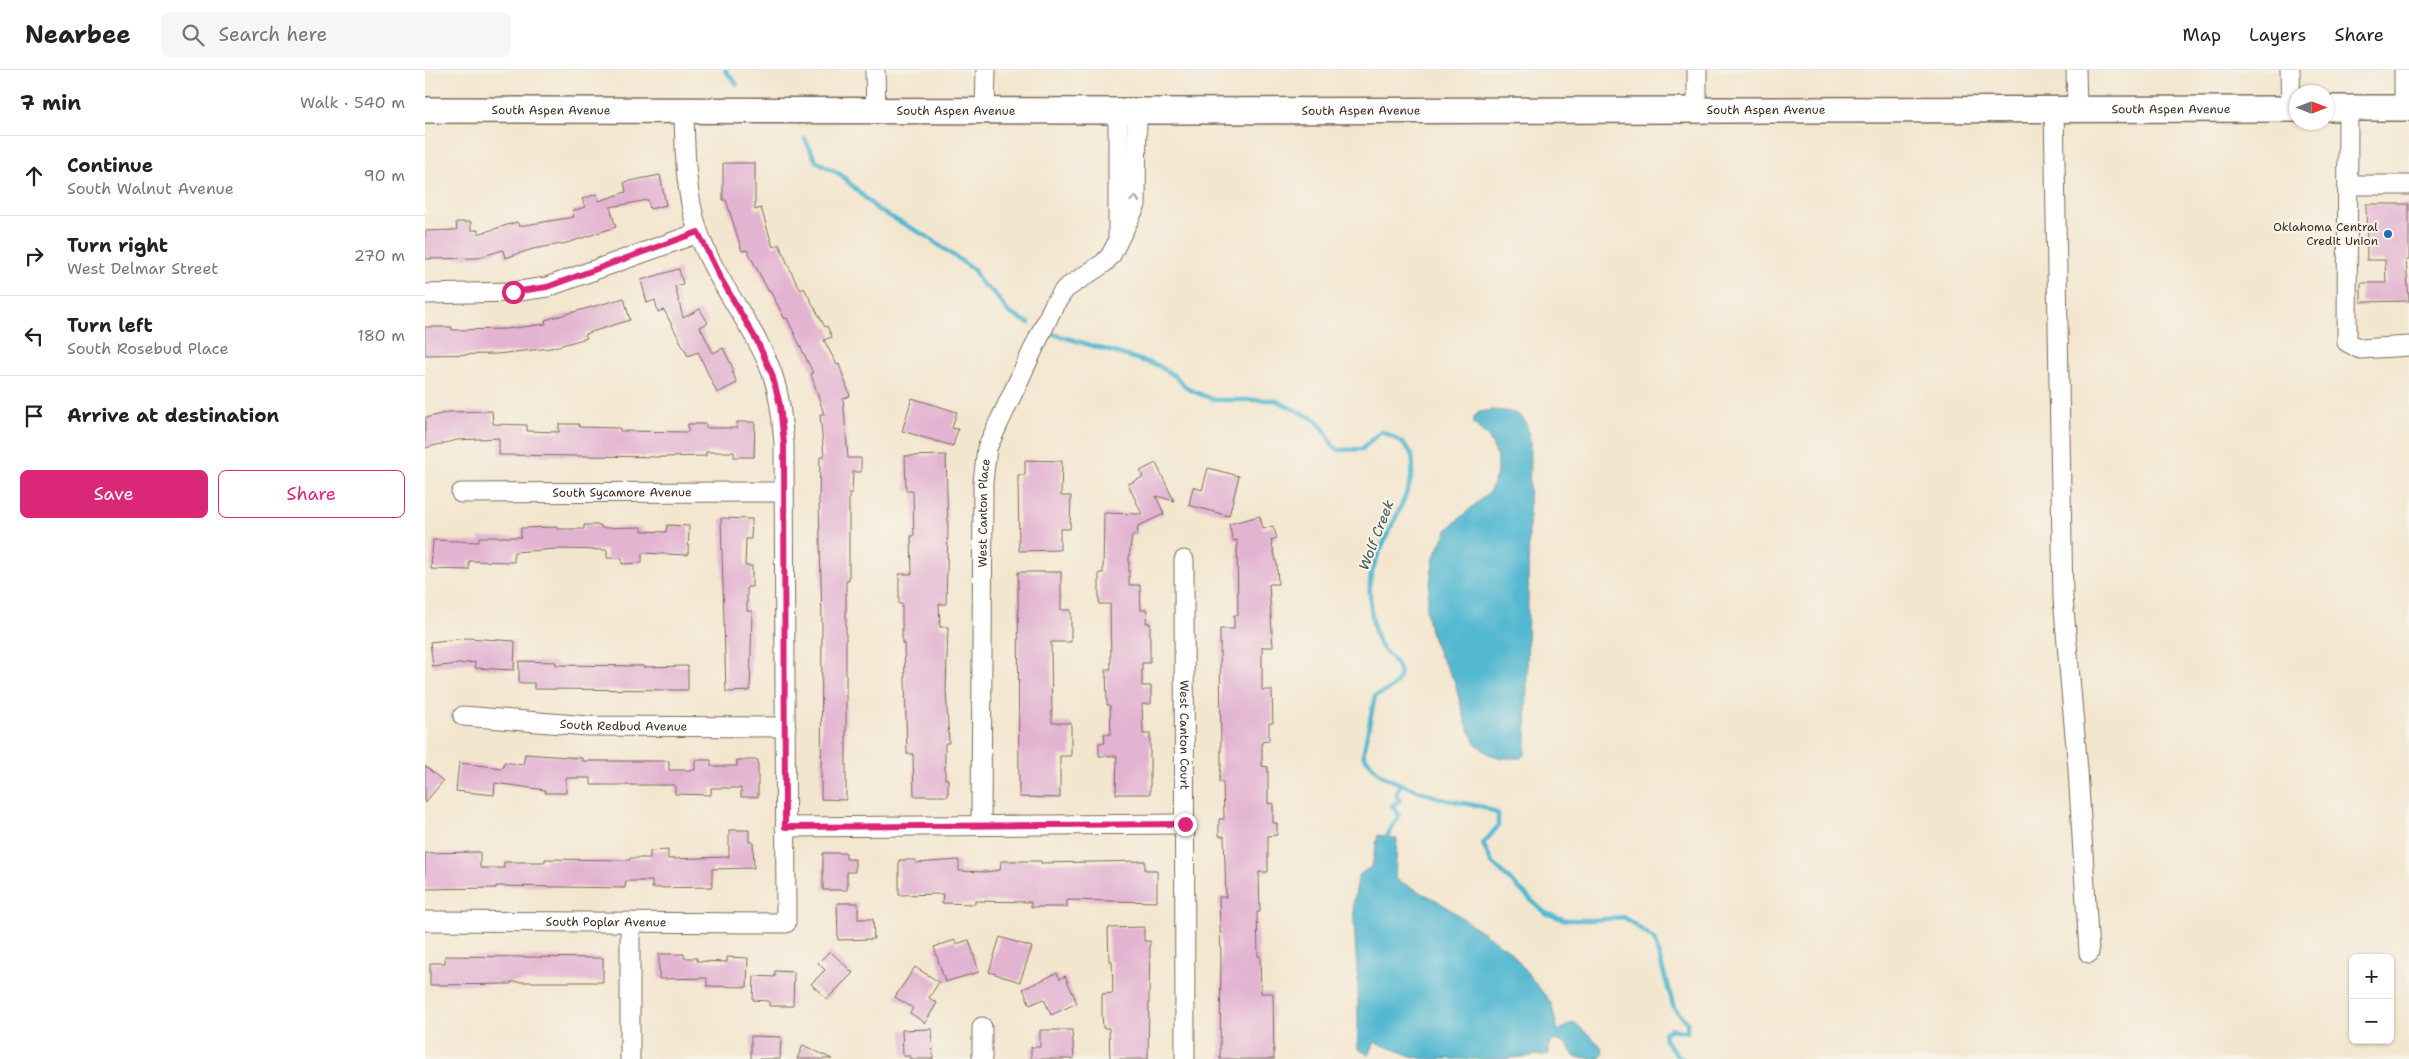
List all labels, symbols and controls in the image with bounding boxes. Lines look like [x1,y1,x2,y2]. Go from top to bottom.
search box [161,12,511,57]
text: Nearbee [25,19,131,51]
icon: search [179,21,207,49]
text: Search here [219,22,327,47]
text: Map [2183,23,2221,47]
text: Layers [2249,23,2306,47]
text: Share [2334,23,2384,47]
north arrow [2289,85,2334,130]
text: 7 min [20,89,81,117]
text: Walk · 540 m [300,92,405,113]
street label: South Aspen Avenue [2111,101,2231,117]
street label: South Aspen Avenue [491,102,611,118]
street label: South Aspen Avenue [1706,102,1826,118]
street label: South Aspen Avenue [896,103,1016,119]
street label: South Aspen Avenue [1301,103,1421,119]
text: Continue [67,153,153,178]
icon: ahead [20,162,48,190]
text: 90 m [364,165,405,186]
text: South Walnut Avenue [67,178,234,199]
one-way arrow [1130,195,1141,203]
place label: Oklahoma Central Credit Union [2273,219,2378,249]
marker: Oklahoma Central Credit Union [2382,228,2394,240]
text: Turn right [67,233,168,258]
icon: right [20,242,48,270]
text: 270 m [354,245,405,266]
text: West Delmar Street [67,258,218,279]
route start [502,281,525,304]
text: Turn left [67,313,153,338]
icon: left [20,322,48,350]
text: 180 m [357,325,405,346]
text: South Rosebud Place [67,338,228,359]
icon: arrive [20,402,48,430]
text: Arrive at destination [67,403,279,428]
street label: West Canton Place [975,458,994,567]
button: Save [20,470,208,518]
button: Share [218,470,405,518]
street label: South Sycamore Avenue [552,484,692,501]
water label: Wolf Creek [1354,497,1398,573]
street label: West Canton Court [1176,680,1192,790]
street label: South Redbud Avenue [559,716,688,735]
route end [1174,813,1197,836]
street label: South Poplar Avenue [545,914,667,930]
map controls [2349,954,2394,1044]
button: + [2349,954,2394,999]
button: − [2349,999,2394,1044]

